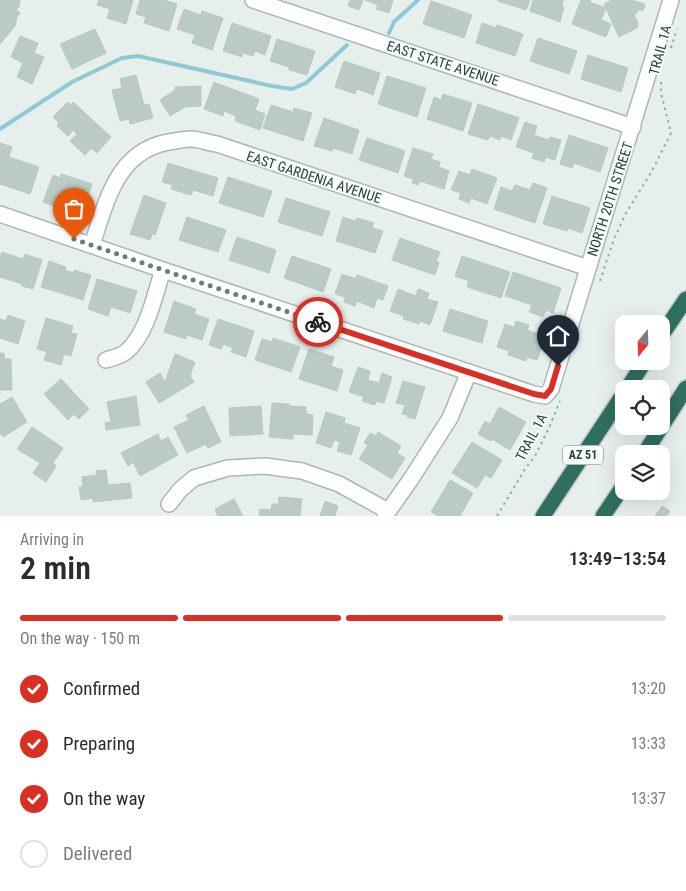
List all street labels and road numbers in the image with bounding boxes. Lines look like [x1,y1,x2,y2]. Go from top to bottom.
street label: TRAIL 1A [646,23,674,77]
street label: EAST STATE AVENUE [385,37,501,89]
street label: NORTH 20TH STREET [584,140,636,258]
street label: EAST GARDENIA AVENUE [245,148,383,206]
street label: TRAIL 1A [512,411,550,463]
road number: AZ 51 [563,446,603,464]

